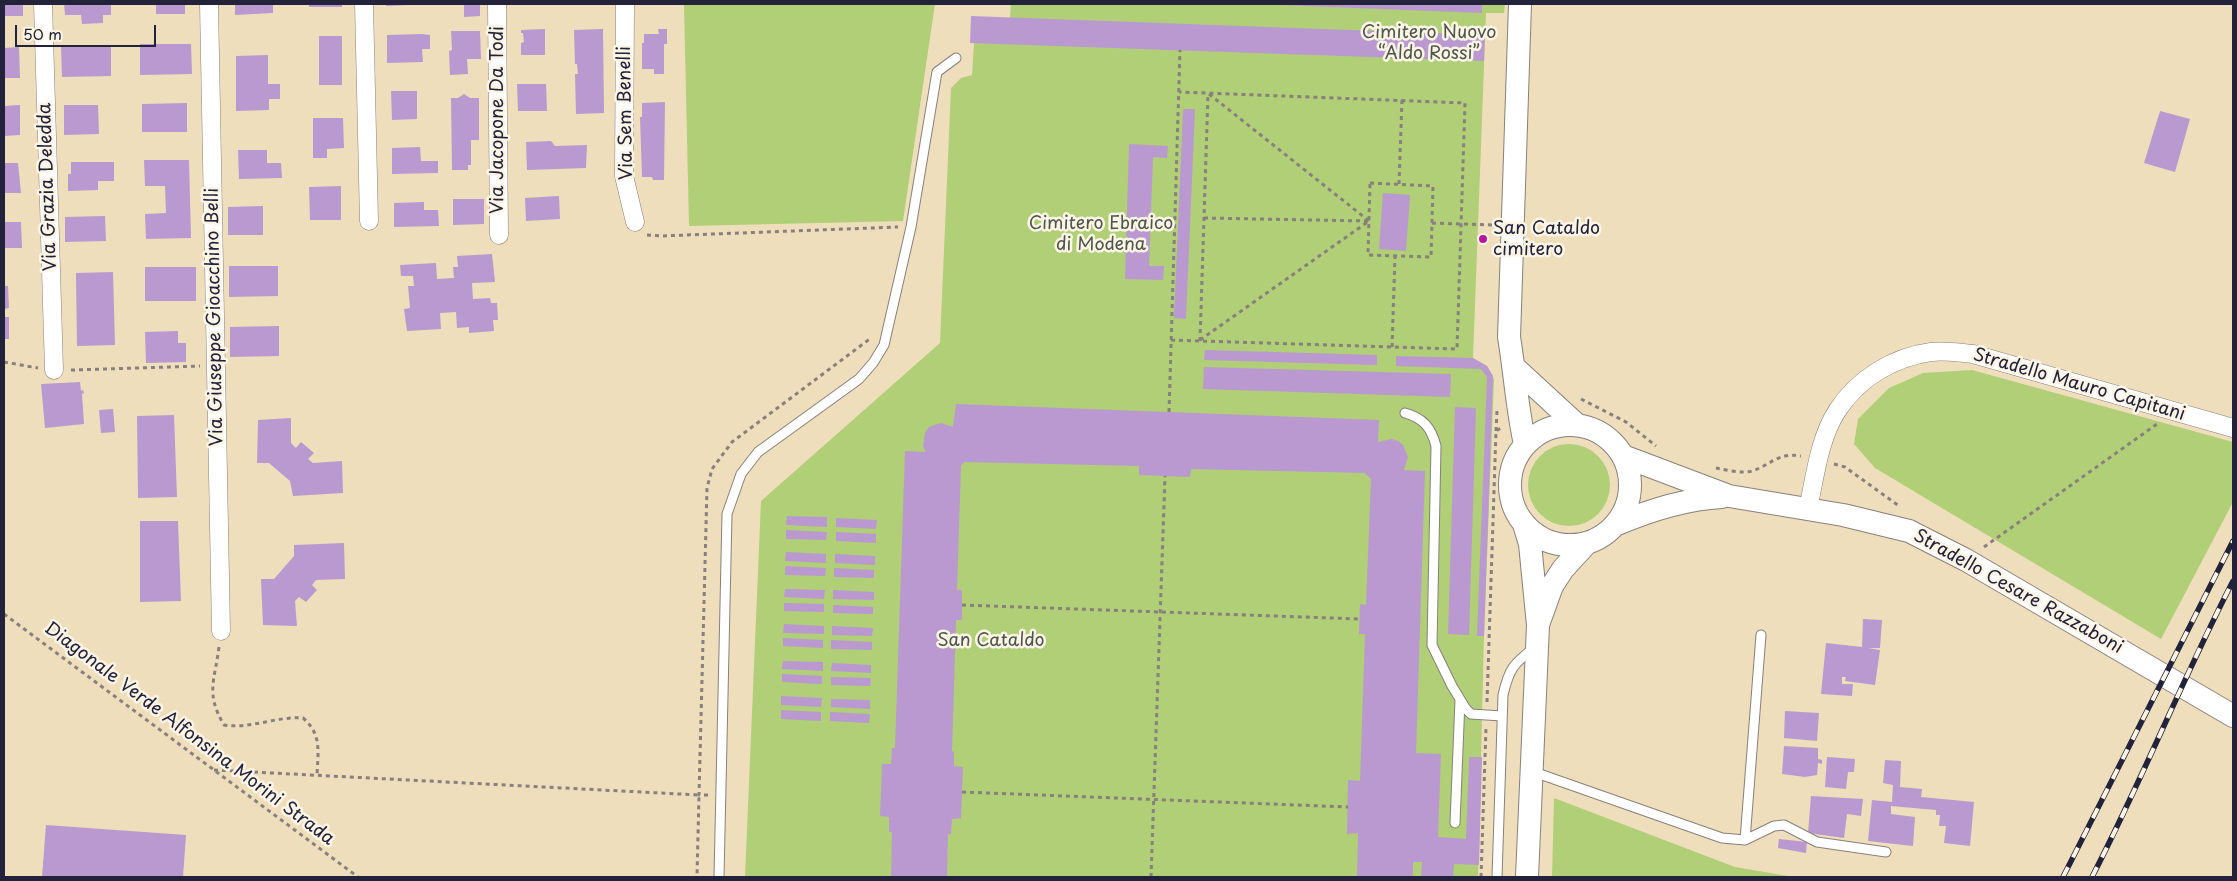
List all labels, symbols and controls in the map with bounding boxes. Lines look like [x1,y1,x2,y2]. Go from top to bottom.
scale bar [18,15,159,47]
text: 50 m [23,22,62,45]
park label: Cimitero Nuovo “Aldo Rossi” [1362,22,1496,64]
street label: Via Jacopone Da Todi [487,26,509,214]
street label: Via Sem Benelli [614,46,638,180]
street label: Via Grazia Deledda [34,102,62,272]
street label: Via Giuseppe Gioacchino Belli [202,188,228,446]
park label: Cimitero Ebraico di Modena [1029,213,1173,255]
place label: San Cataldo cimitero [1493,218,1600,260]
marker: San Cataldo cimitero [1477,233,1489,245]
street label: Stradello Mauro Capitani [1970,344,2188,426]
street label: Stradello Cesare Razzaboni [1910,525,2126,659]
street label: Diagonale Verde Alfonsina Morini Strada [40,618,338,850]
park label: San Cataldo [937,630,1045,652]

